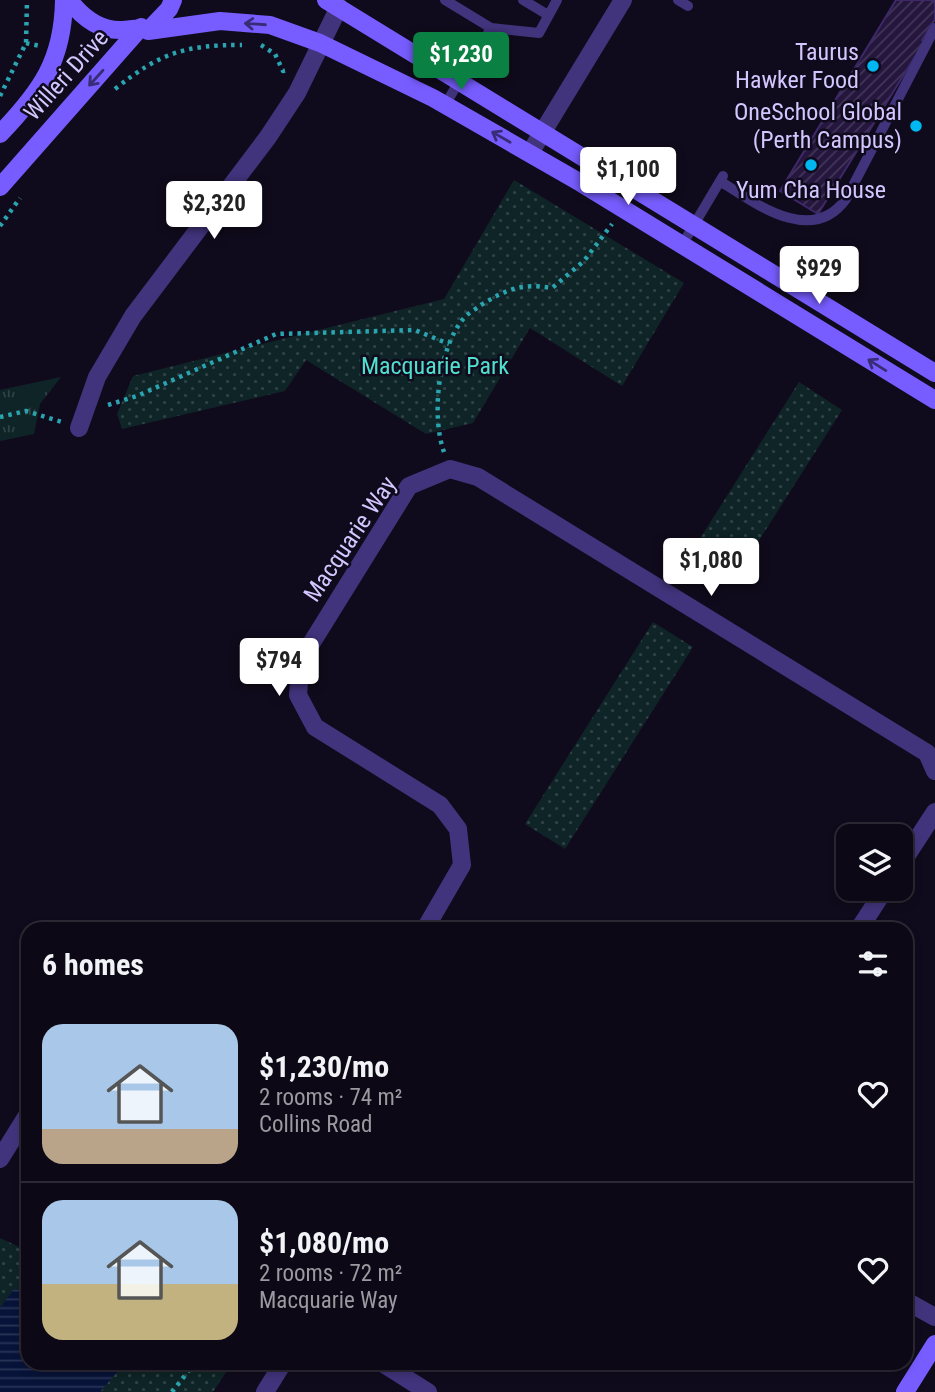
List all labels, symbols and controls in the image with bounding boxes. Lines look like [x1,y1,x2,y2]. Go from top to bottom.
one-way arrow [244,17,267,30]
street label: Willeri Drive [18,24,114,126]
pin: $1,230 [404,32,518,92]
place label: Taurus Hawker Food [735,38,859,94]
text: $1,230 [429,41,493,68]
marker: Taurus Hawker Food [865,58,881,74]
one-way arrow [88,69,104,87]
place label: OneSchool Global (Perth Campus) [734,98,902,154]
marker: OneSchool Global (Perth Campus) [908,118,924,134]
one-way arrow [491,129,511,143]
pin: $1,100 [571,148,685,207]
text: $1,100 [596,156,660,183]
marker: Yum Cha House [803,157,819,173]
place label: Yum Cha House [736,176,886,204]
pin: $2,320 [157,182,271,241]
text: $2,320 [182,190,246,217]
pin: $929 [778,246,860,306]
text: $929 [796,255,842,282]
park label: Macquarie Park [361,352,509,380]
one-way arrow [867,357,887,371]
street label: Macquarie Way [298,471,402,607]
pin: $1,080 [654,538,768,598]
text: $1,080 [679,547,743,574]
pin: $794 [238,638,320,698]
text: $794 [256,647,302,674]
map controls [836,824,913,901]
button: layers [836,824,913,901]
icon: filters [854,945,892,983]
text: 6 homes [42,947,144,982]
text: $1,230/mo [259,1049,389,1084]
icon: home [98,1052,182,1136]
icon: heart [854,1075,892,1113]
text: 2 rooms · 74 m² [259,1084,402,1111]
text: Collins Road [259,1111,373,1138]
text: $1,080/mo [259,1225,389,1260]
icon: home [98,1228,182,1312]
icon: heart [854,1251,892,1289]
text: 2 rooms · 72 m² [259,1260,402,1287]
text: Macquarie Way [259,1287,398,1314]

